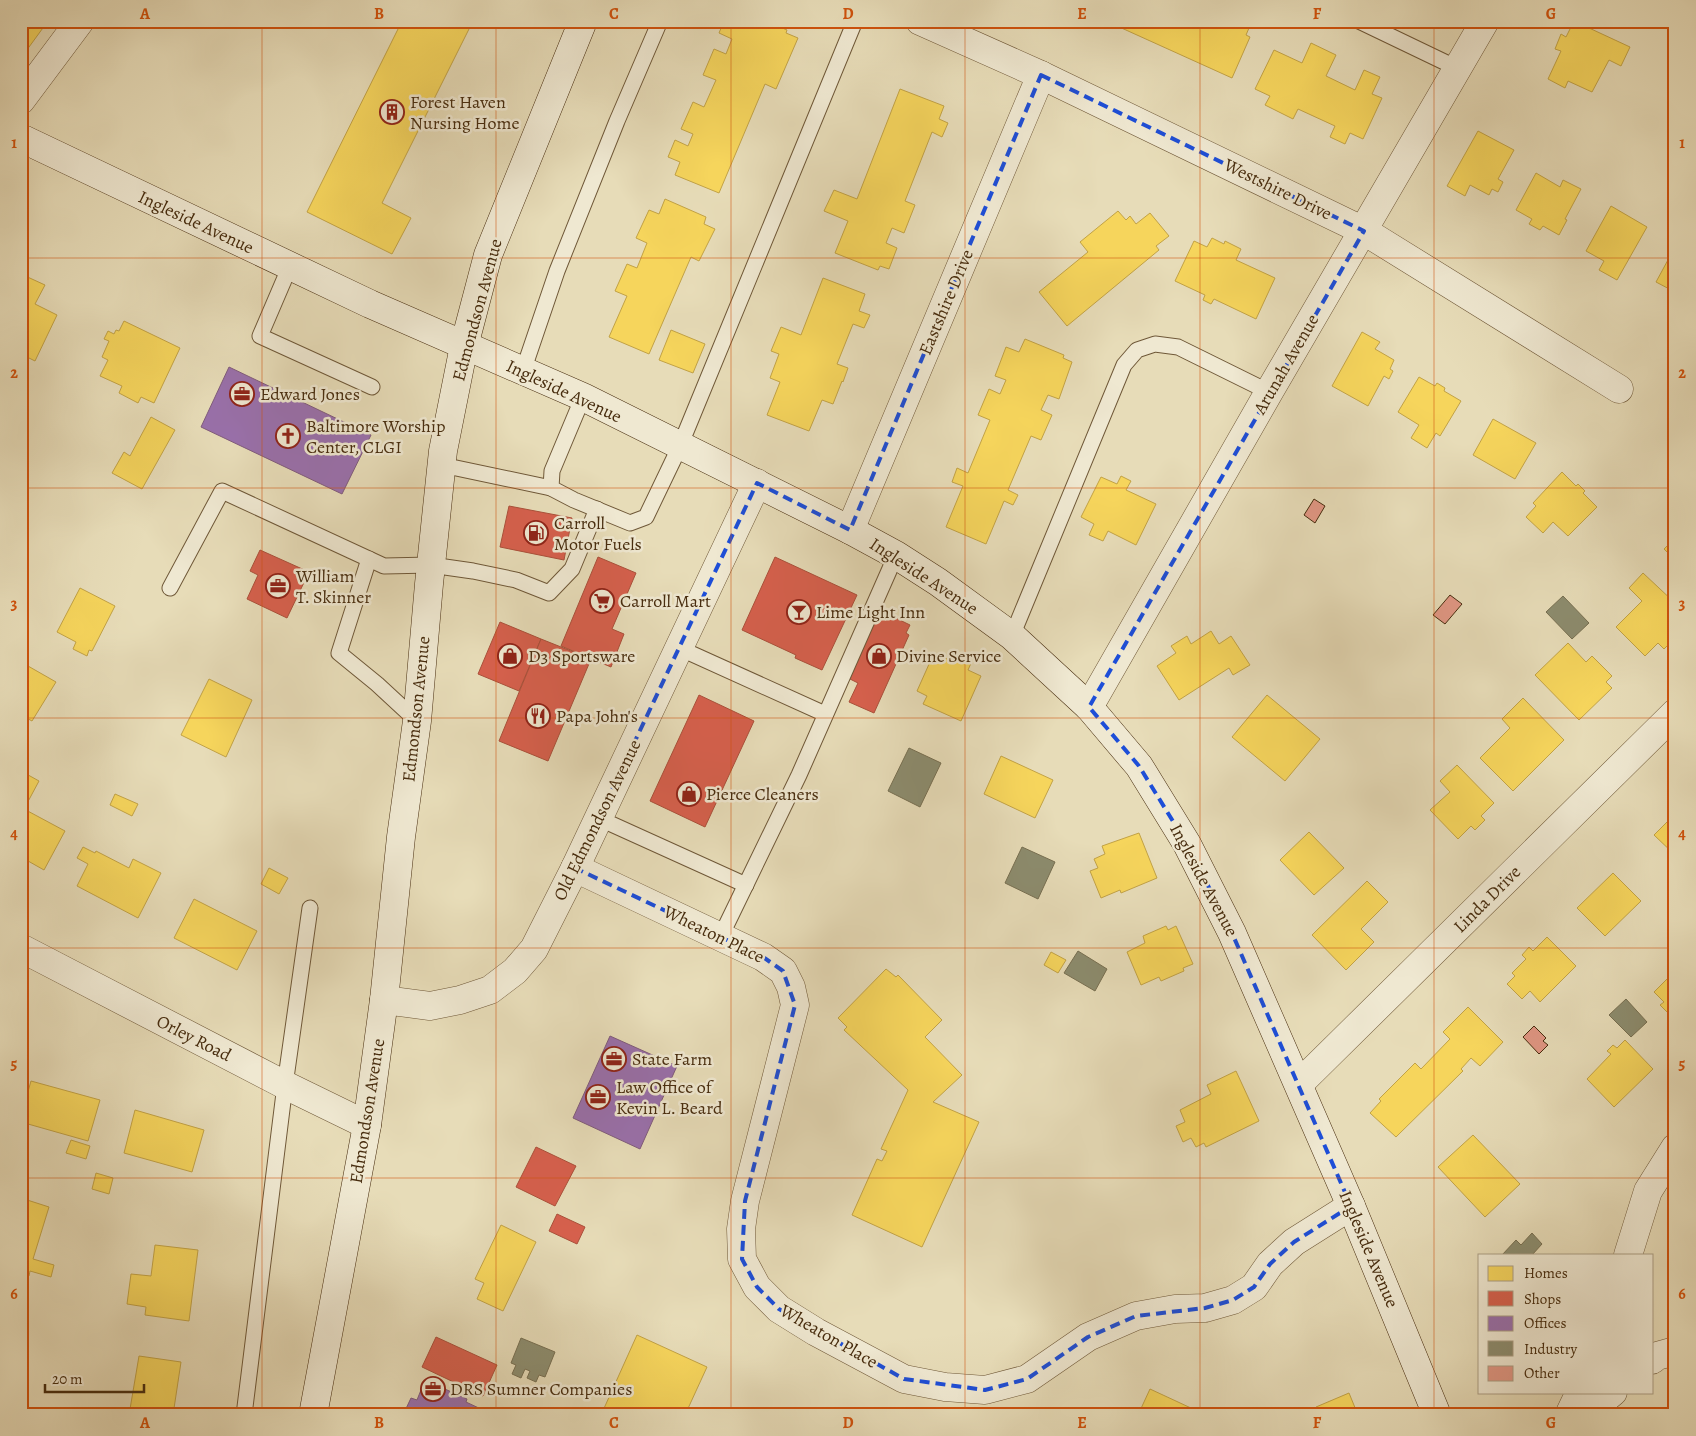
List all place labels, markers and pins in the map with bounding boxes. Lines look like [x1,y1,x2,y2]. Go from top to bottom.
place label: Forest Haven Nursing Home [410,90,520,135]
building icon: Forest Haven Nursing Home [379,99,405,125]
office icon: Edward Jones [229,381,255,407]
place label: Edward Jones [260,382,360,406]
place label: Baltimore Worship Center, CLGI [306,414,446,459]
church icon: Baltimore Worship Center, CLGI [275,423,301,449]
place label: Carroll Motor Fuels [554,511,642,556]
fuel station icon: Carroll Motor Fuels [523,520,549,546]
place label: William T. Skinner [295,564,371,609]
office icon: William T. Skinner [265,573,291,599]
supermarket icon: Carroll Mart [589,588,615,614]
place label: Carroll Mart [620,589,711,613]
bar icon: Lime Light Inn [786,599,812,625]
place label: Lime Light Inn [816,600,925,624]
shop icon: D3 Sportsware [497,643,523,669]
shop icon: Divine Service [866,643,892,669]
place label: D3 Sportsware [528,644,635,668]
place label: Divine Service [896,644,1001,668]
restaurant icon: Papa John's [525,703,551,729]
place label: Papa John's [556,704,638,728]
shop icon: Pierce Cleaners [676,781,702,807]
place label: Pierce Cleaners [706,782,819,806]
office icon: State Farm [601,1046,627,1072]
place label: State Farm [632,1047,712,1071]
place label: Law Office of Kevin L. Beard [616,1075,723,1120]
office icon: Law Office of Kevin L. Beard [585,1084,611,1110]
office icon: DRS Sumner Companies [420,1376,446,1402]
place label: DRS Sumner Companies [450,1377,632,1401]

